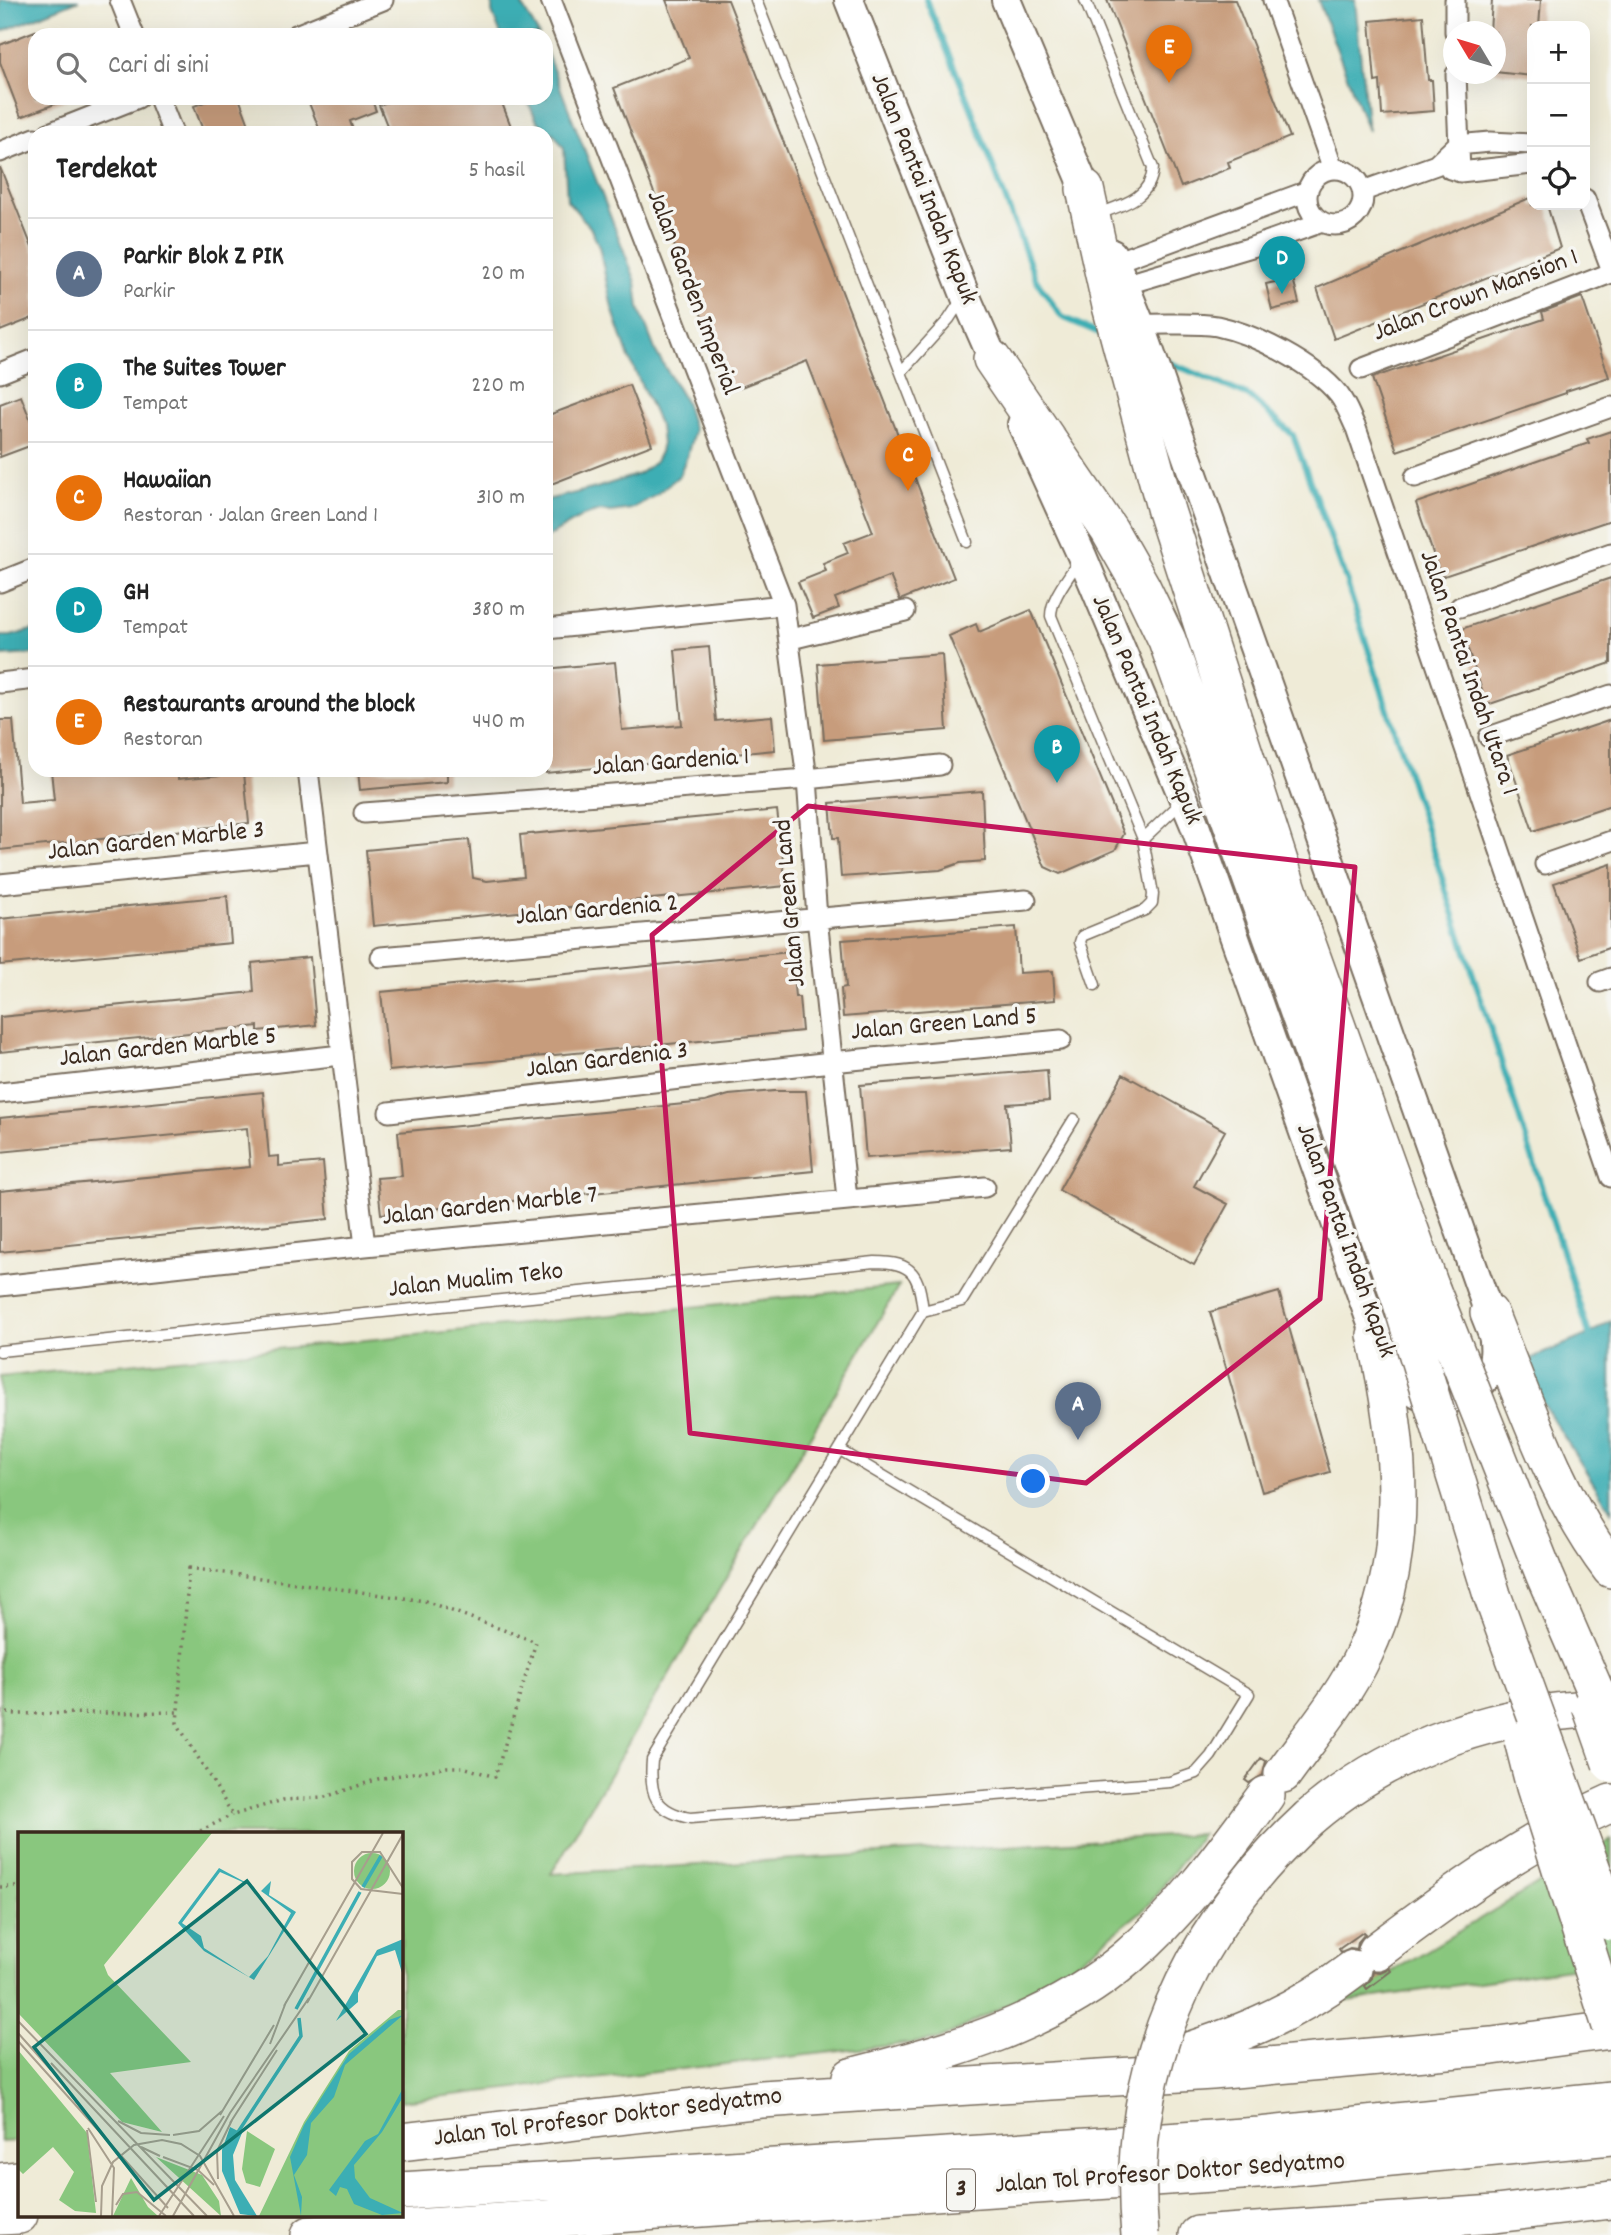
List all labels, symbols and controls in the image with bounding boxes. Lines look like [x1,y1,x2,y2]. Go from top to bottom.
north arrow [1443,21,1506,84]
map controls [1527,21,1590,210]
button: + [1527,21,1590,84]
pin: E [1146,25,1192,83]
search box [28,28,553,105]
icon: search [52,48,90,86]
text: Cari di sini [108,48,209,85]
street label: Jalan Pantai Indah Kapuk [860,68,986,310]
button: − [1527,84,1590,147]
button: locate [1527,147,1590,210]
text: Terdekat [56,150,157,193]
text: 5 hasil [468,155,525,188]
street label: Jalan Garden Imperial [636,185,748,401]
pin: D [1259,236,1305,294]
text: Parkir Blok Z PIK [123,239,284,276]
street label: Jalan Crown Mansion 1 [1368,240,1584,352]
text: A [73,258,85,291]
text: 20 m [481,258,525,291]
text: Parkir [123,276,175,309]
text: The Suites Tower [123,351,286,388]
text: B [74,370,84,403]
text: 220 m [471,370,525,403]
text: Tempat [123,388,188,421]
pin: C [885,433,931,491]
text: Hawaiian [123,463,211,500]
text: C [73,482,85,515]
text: 310 m [476,482,525,515]
text: Restoran · Jalan Green Land 1 [123,500,378,533]
street label: Jalan Pantai Indah Utara 1 [1409,546,1527,800]
text: GH [123,575,149,612]
street label: Jalan Pantai Indah Kapuk [1081,589,1211,831]
text: D [73,594,85,627]
text: 380 m [472,594,525,627]
text: Tempat [123,612,188,645]
text: Restaurants around the block [123,687,415,724]
text: E [74,706,84,739]
text: 440 m [472,706,525,739]
text: Restoran [123,724,203,757]
pin: B [1034,725,1080,783]
street label: Jalan Gardenia 1 [591,739,751,787]
street label: Jalan Garden Marble 3 [46,812,266,872]
street label: Jalan Green Land [765,817,817,989]
street label: Jalan Gardenia 2 [514,885,680,937]
street label: Jalan Green Land 5 [849,998,1039,1052]
street label: Jalan Garden Marble 5 [57,1018,279,1078]
street label: Jalan Gardenia 3 [524,1033,690,1089]
street label: Jalan Pantai Indah Kapuk [1285,1119,1405,1363]
street label: Jalan Garden Marble 7 [380,1177,600,1237]
street label: Jalan Mualim Teko [387,1253,565,1309]
pin: A [1055,1382,1101,1440]
your location [1016,1464,1050,1498]
inset map [18,1832,402,2218]
street label: Jalan Tol Profesor Doktor Sedyatmo [432,2078,784,2158]
street label: Jalan Tol Profesor Doktor Sedyatmo [994,2143,1346,2205]
road number: 3 [947,2169,975,2210]

